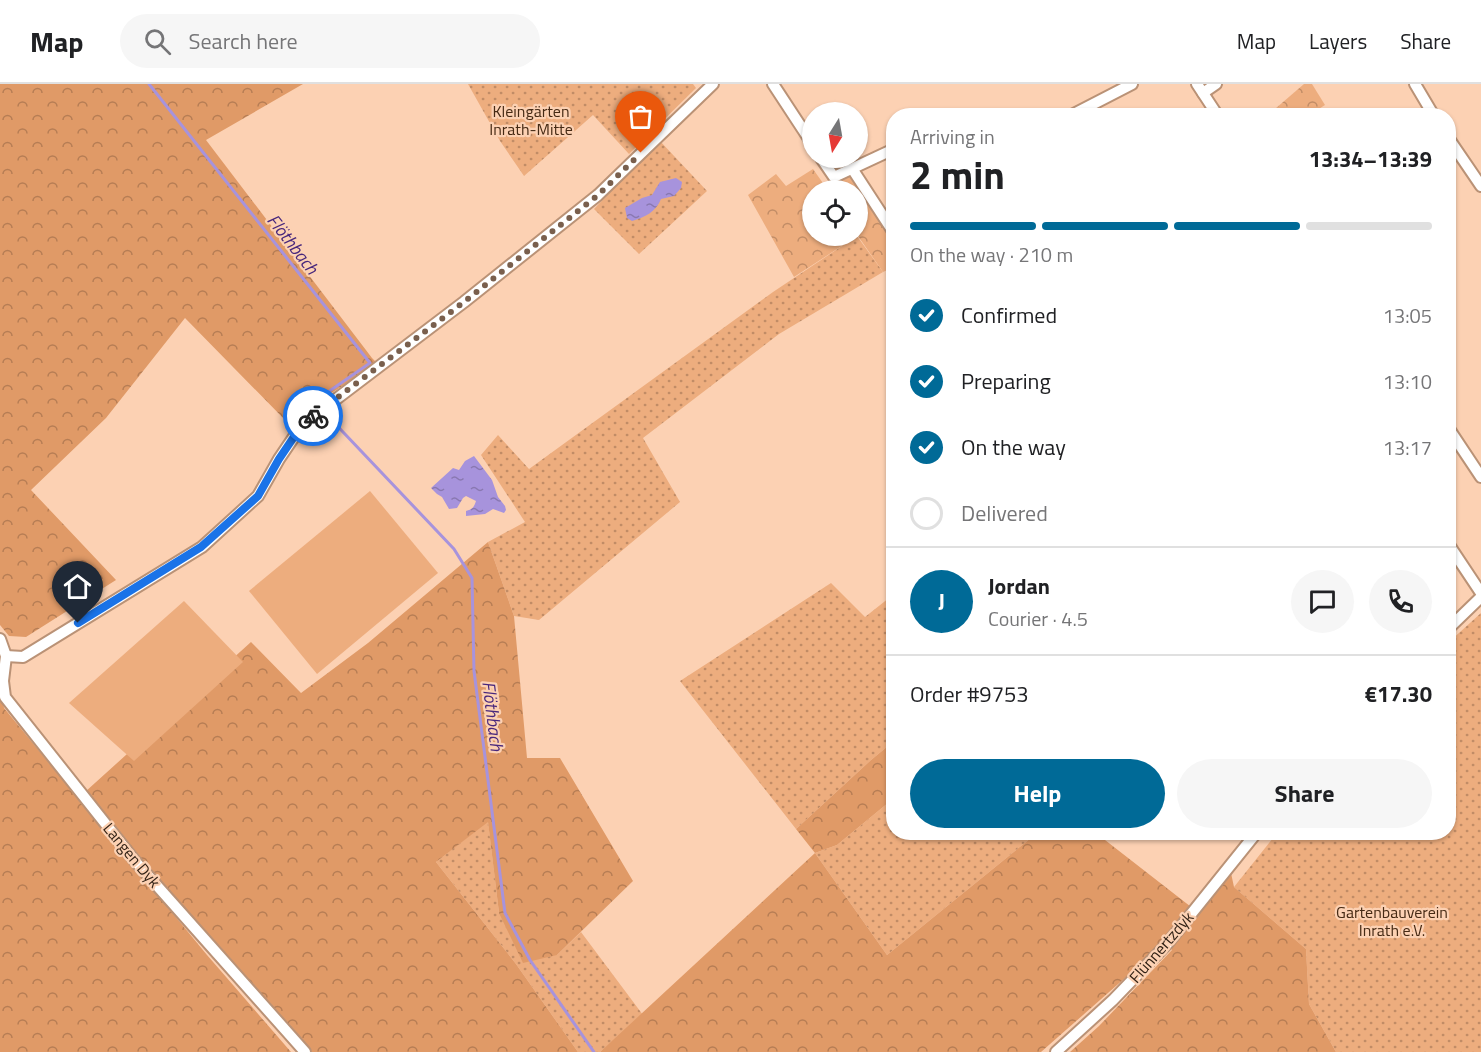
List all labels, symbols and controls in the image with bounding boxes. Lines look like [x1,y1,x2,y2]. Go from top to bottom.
search box [120,14,540,68]
text: Map [30,20,84,63]
text: Search here [189,24,298,58]
icon: search [141,25,174,58]
text: Map [1237,25,1276,57]
text: Layers [1309,25,1367,57]
text: Share [1400,25,1451,57]
pin [615,91,666,153]
park label: Kleingärten Inrath-Mitte [489,99,573,141]
icon: bag [624,100,657,133]
north arrow [802,102,868,168]
map controls [802,102,868,246]
text: Arriving in [910,121,995,152]
text: 13:34–13:39 [1309,142,1432,176]
text: 2 min [910,145,1005,204]
button: locate [802,180,868,246]
water label: Flöthbach [261,208,326,281]
text: On the way · 210 m [910,239,1073,270]
text: Confirmed [961,298,1057,332]
icon: check [910,299,943,332]
text: 13:05 [1383,300,1432,331]
text: Preparing [961,364,1051,398]
icon: check [910,365,943,398]
text: 13:10 [1383,366,1432,397]
courier [283,386,343,446]
icon: bike [297,400,330,433]
text: On the way [961,430,1066,464]
icon: check [910,431,943,464]
text: 13:17 [1383,432,1432,463]
text: Delivered [961,496,1048,530]
pin [52,561,103,623]
text: Jordan [988,569,1050,603]
icon: home [61,570,94,603]
button: chat [1291,570,1354,633]
button: phone [1369,570,1432,633]
text: J [938,584,945,618]
text: Courier · 4.5 [988,603,1088,634]
text: Order #9753 [910,677,1029,711]
text: €17.30 [1365,677,1432,711]
water label: Flöthbach [475,679,511,754]
button: Help [910,759,1165,828]
button: Share [1177,759,1432,828]
street label: Langen Dyk [98,817,167,893]
park label: Gartenbauverein Inrath e.V. [1336,900,1448,942]
street label: Flünnertzdyk [1123,906,1199,988]

